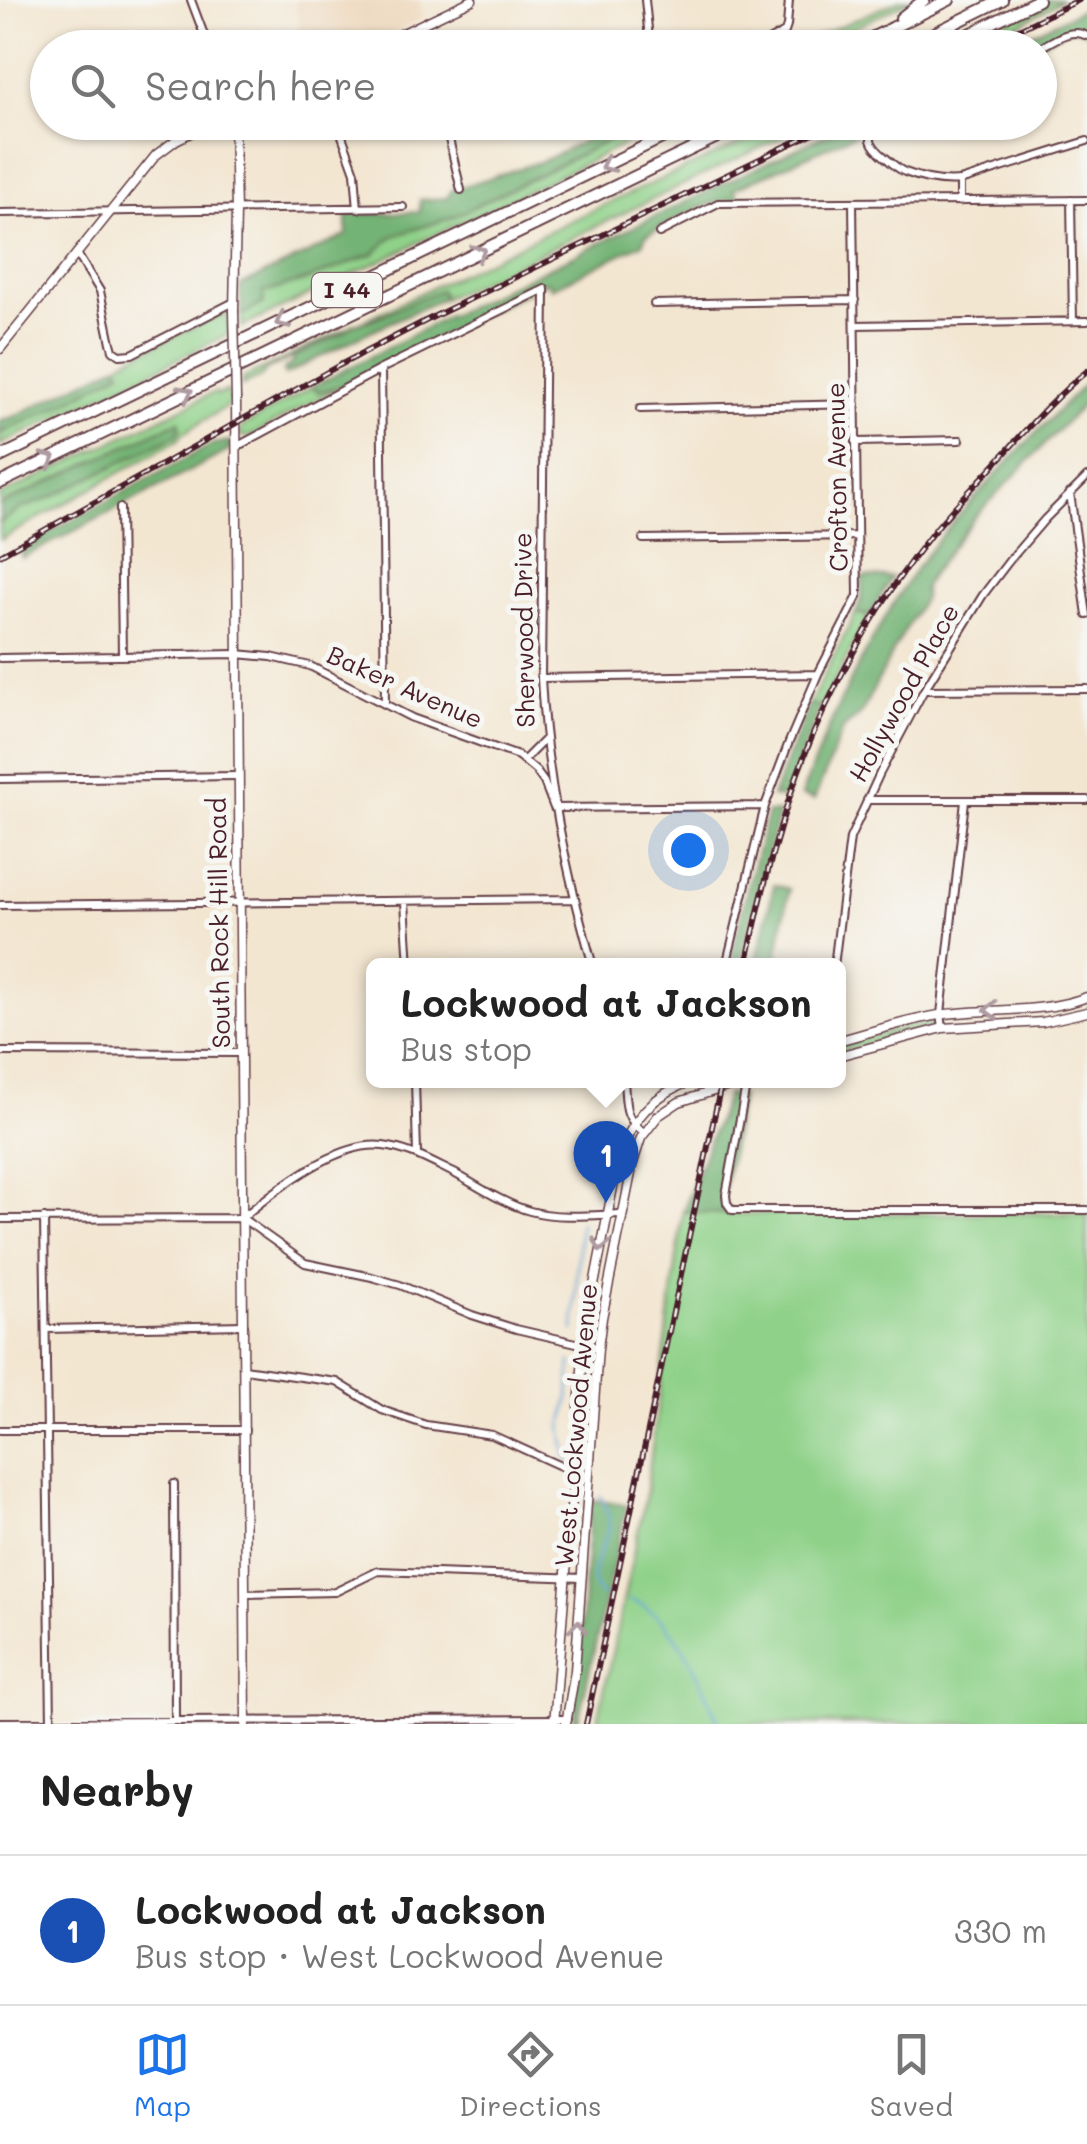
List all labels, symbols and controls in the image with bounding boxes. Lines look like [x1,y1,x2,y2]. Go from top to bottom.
search box [30,30,1057,140]
icon: search [65,58,120,113]
text: Search here [145,60,376,110]
one-way arrow [599,153,617,173]
one-way arrow [469,244,487,264]
road number: I 44 [312,273,382,307]
one-way arrow [275,309,293,329]
street label: Crofton Avenue [818,382,854,572]
one-way arrow [176,386,194,406]
one-way arrow [39,452,57,472]
street label: Sherwood Drive [505,532,541,728]
street label: Hollywood Place [841,598,966,788]
street label: Baker Avenue [323,638,488,735]
street label: South Rock Hill Road [200,797,236,1049]
your location [663,825,714,876]
popup [366,958,846,1088]
text: Lockwood at Jackson [401,977,811,1027]
one-way arrow [983,1000,999,1021]
text: Bus stop [401,1027,532,1069]
pin: 1 [574,1120,638,1203]
one-way arrow [592,1236,613,1253]
street label: West Lockwood Avenue [547,1282,603,1568]
one-way arrow [567,1619,588,1635]
text: Nearby [40,1762,194,1817]
text: Lockwood at Jackson [135,1884,546,1934]
text: 1 [65,1909,80,1951]
text: 330 m [954,1909,1047,1951]
text: Bus stop · West Lockwood Avenue [135,1934,664,1976]
tab: Map [134,2027,191,2123]
tab: Directions [459,2027,602,2123]
tab: Saved [870,2027,953,2123]

